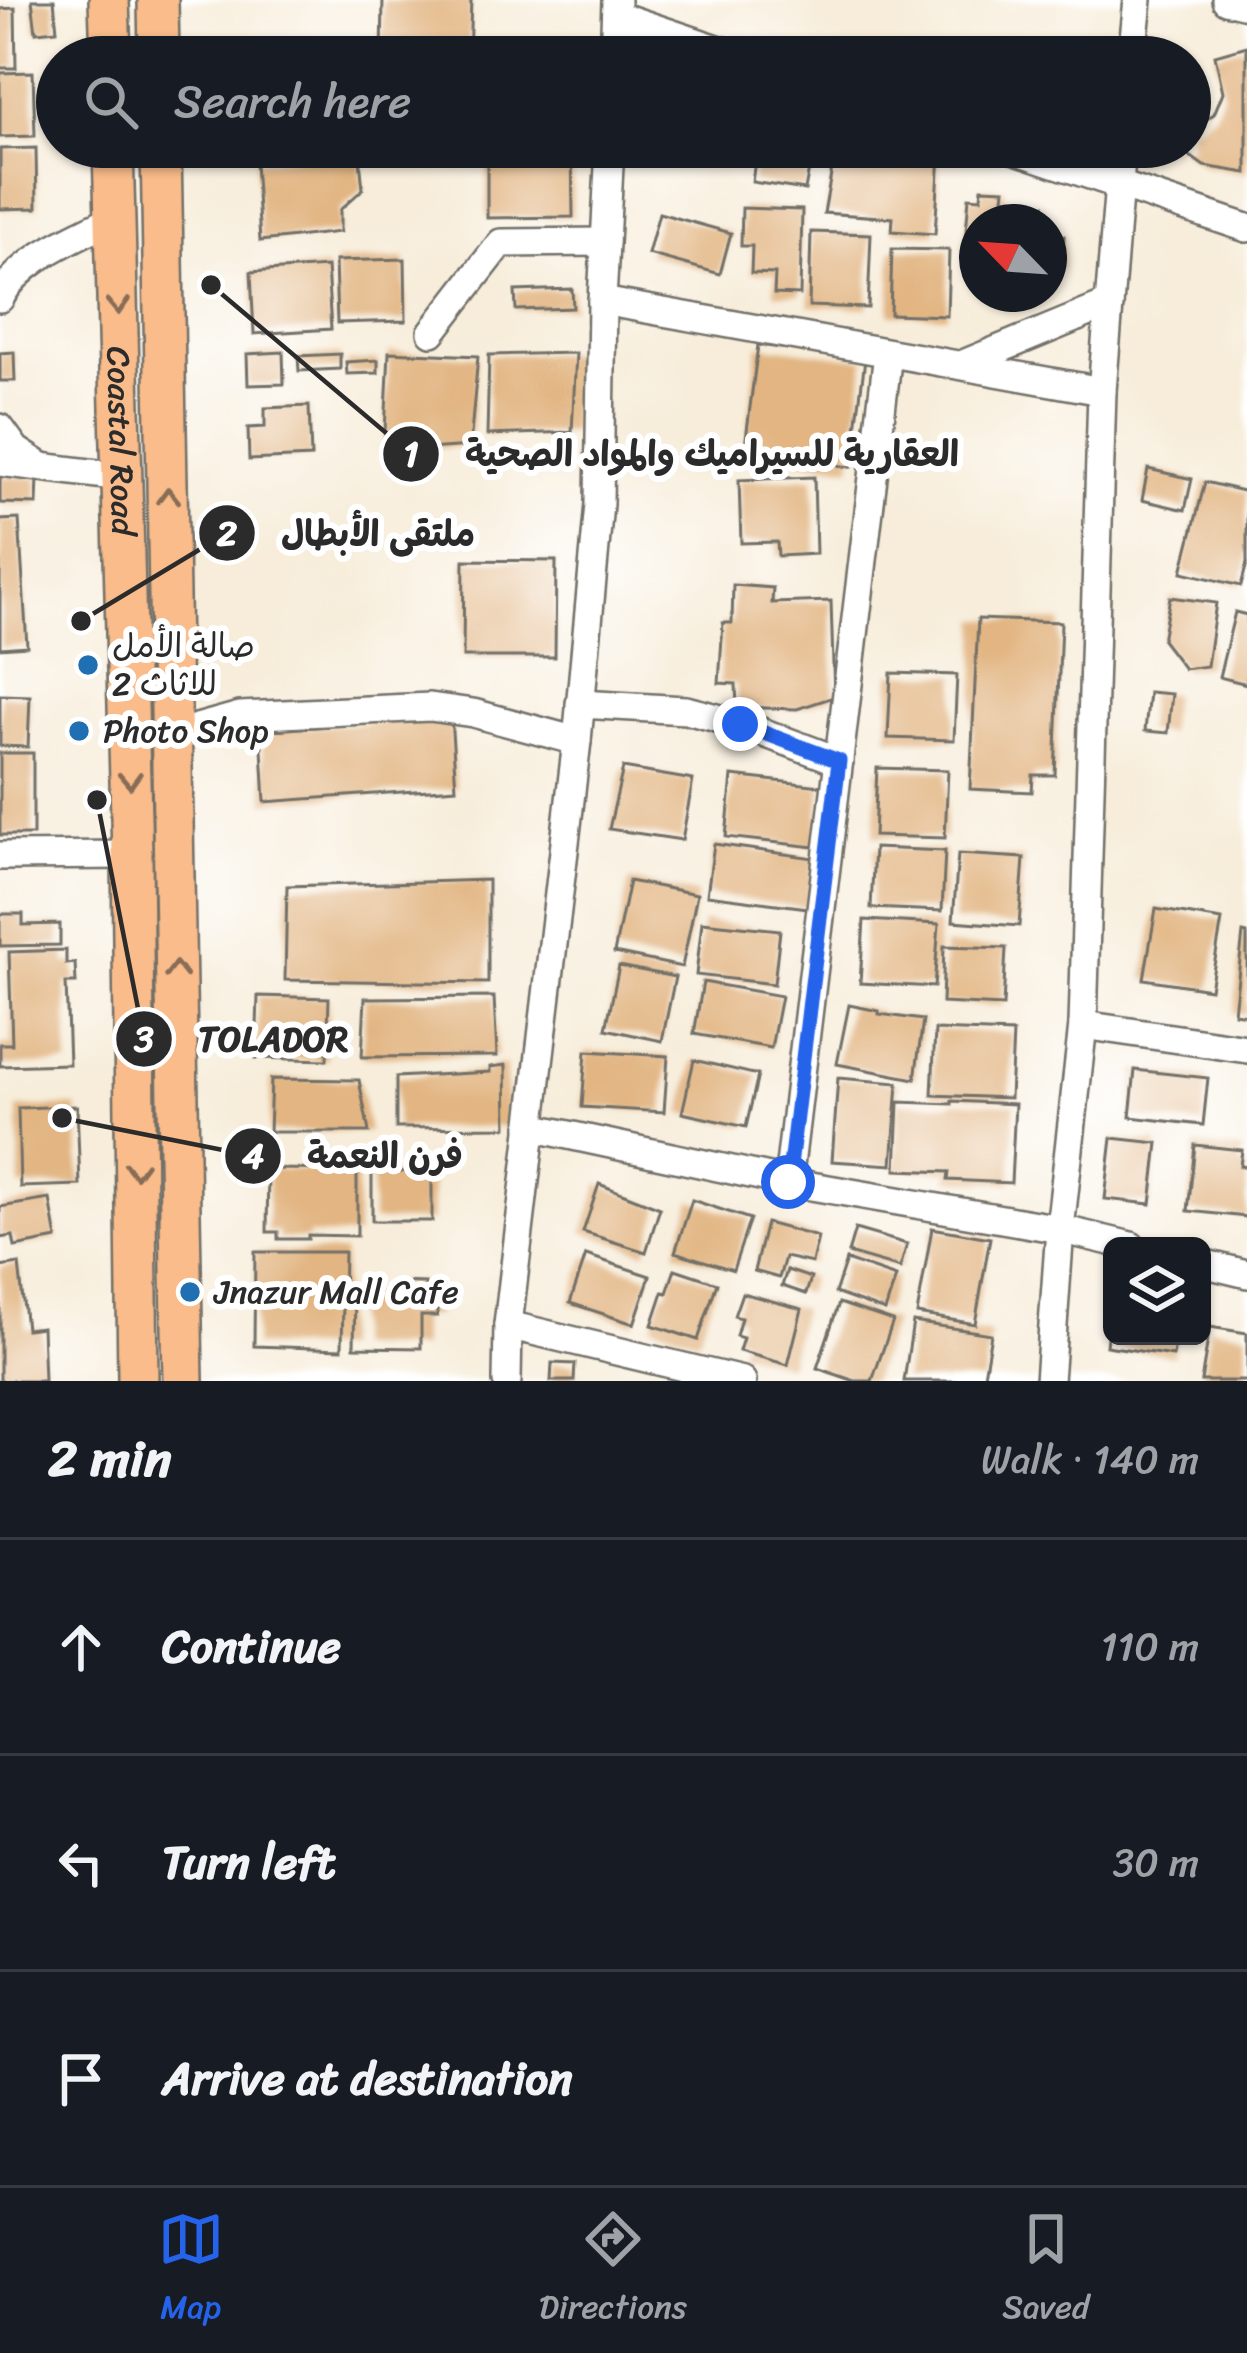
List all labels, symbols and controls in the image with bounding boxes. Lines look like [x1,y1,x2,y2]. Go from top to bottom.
search box [36,36,1211,168]
text: Search here [174,62,411,142]
icon: search [78,69,144,135]
north arrow [959,204,1067,312]
one-way arrow [104,297,130,316]
street label: Coastal Road [89,346,152,539]
callout: العقارية للسيراميك والمواد الصحية [381,418,983,490]
text: 1 [403,422,419,486]
text: العقارية للسيراميك والمواد الصحية [465,422,959,486]
one-way arrow [155,486,181,505]
callout: ملتقى الأبطال [197,497,499,569]
text: 2 [217,502,238,566]
text: ملتقى الأبطال [281,502,475,566]
place label: صالة الأمل للاثاث 2 [112,617,255,713]
marker: صالة الأمل للاثاث 2 [75,652,101,678]
route end [713,697,767,751]
place label: Photo Shop [103,702,269,760]
marker: Photo Shop [66,718,92,744]
one-way arrow [117,771,143,790]
one-way arrow [164,960,190,979]
callout: TOLADOR [114,1003,372,1075]
text: 3 [133,1007,154,1071]
text: TOLADOR [198,1007,348,1071]
callout: فرن النعمة [223,1120,487,1192]
text: 4 [242,1124,265,1188]
text: فرن النعمة [307,1124,463,1188]
route start [761,1155,815,1209]
one-way arrow [122,1161,148,1180]
map controls [1103,1237,1211,1345]
button: layers [1103,1237,1211,1345]
place label: Jnazur Mall Cafe [213,1263,459,1321]
marker: Jnazur Mall Cafe [177,1279,203,1305]
text: 2 min [48,1414,171,1504]
text: Walk · 140 m [981,1425,1199,1494]
text: Continue [162,1607,341,1687]
text: 110 m [1101,1612,1199,1681]
icon: ahead [48,1614,114,1680]
text: Turn left [162,1823,335,1903]
text: 30 m [1113,1828,1199,1897]
icon: left [48,1830,114,1896]
text: Arrive at destination [162,2039,572,2119]
icon: arrive [48,2046,114,2112]
tab: Map [158,2206,224,2336]
tab: Directions [539,2206,687,2336]
tab: Saved [1002,2206,1089,2336]

